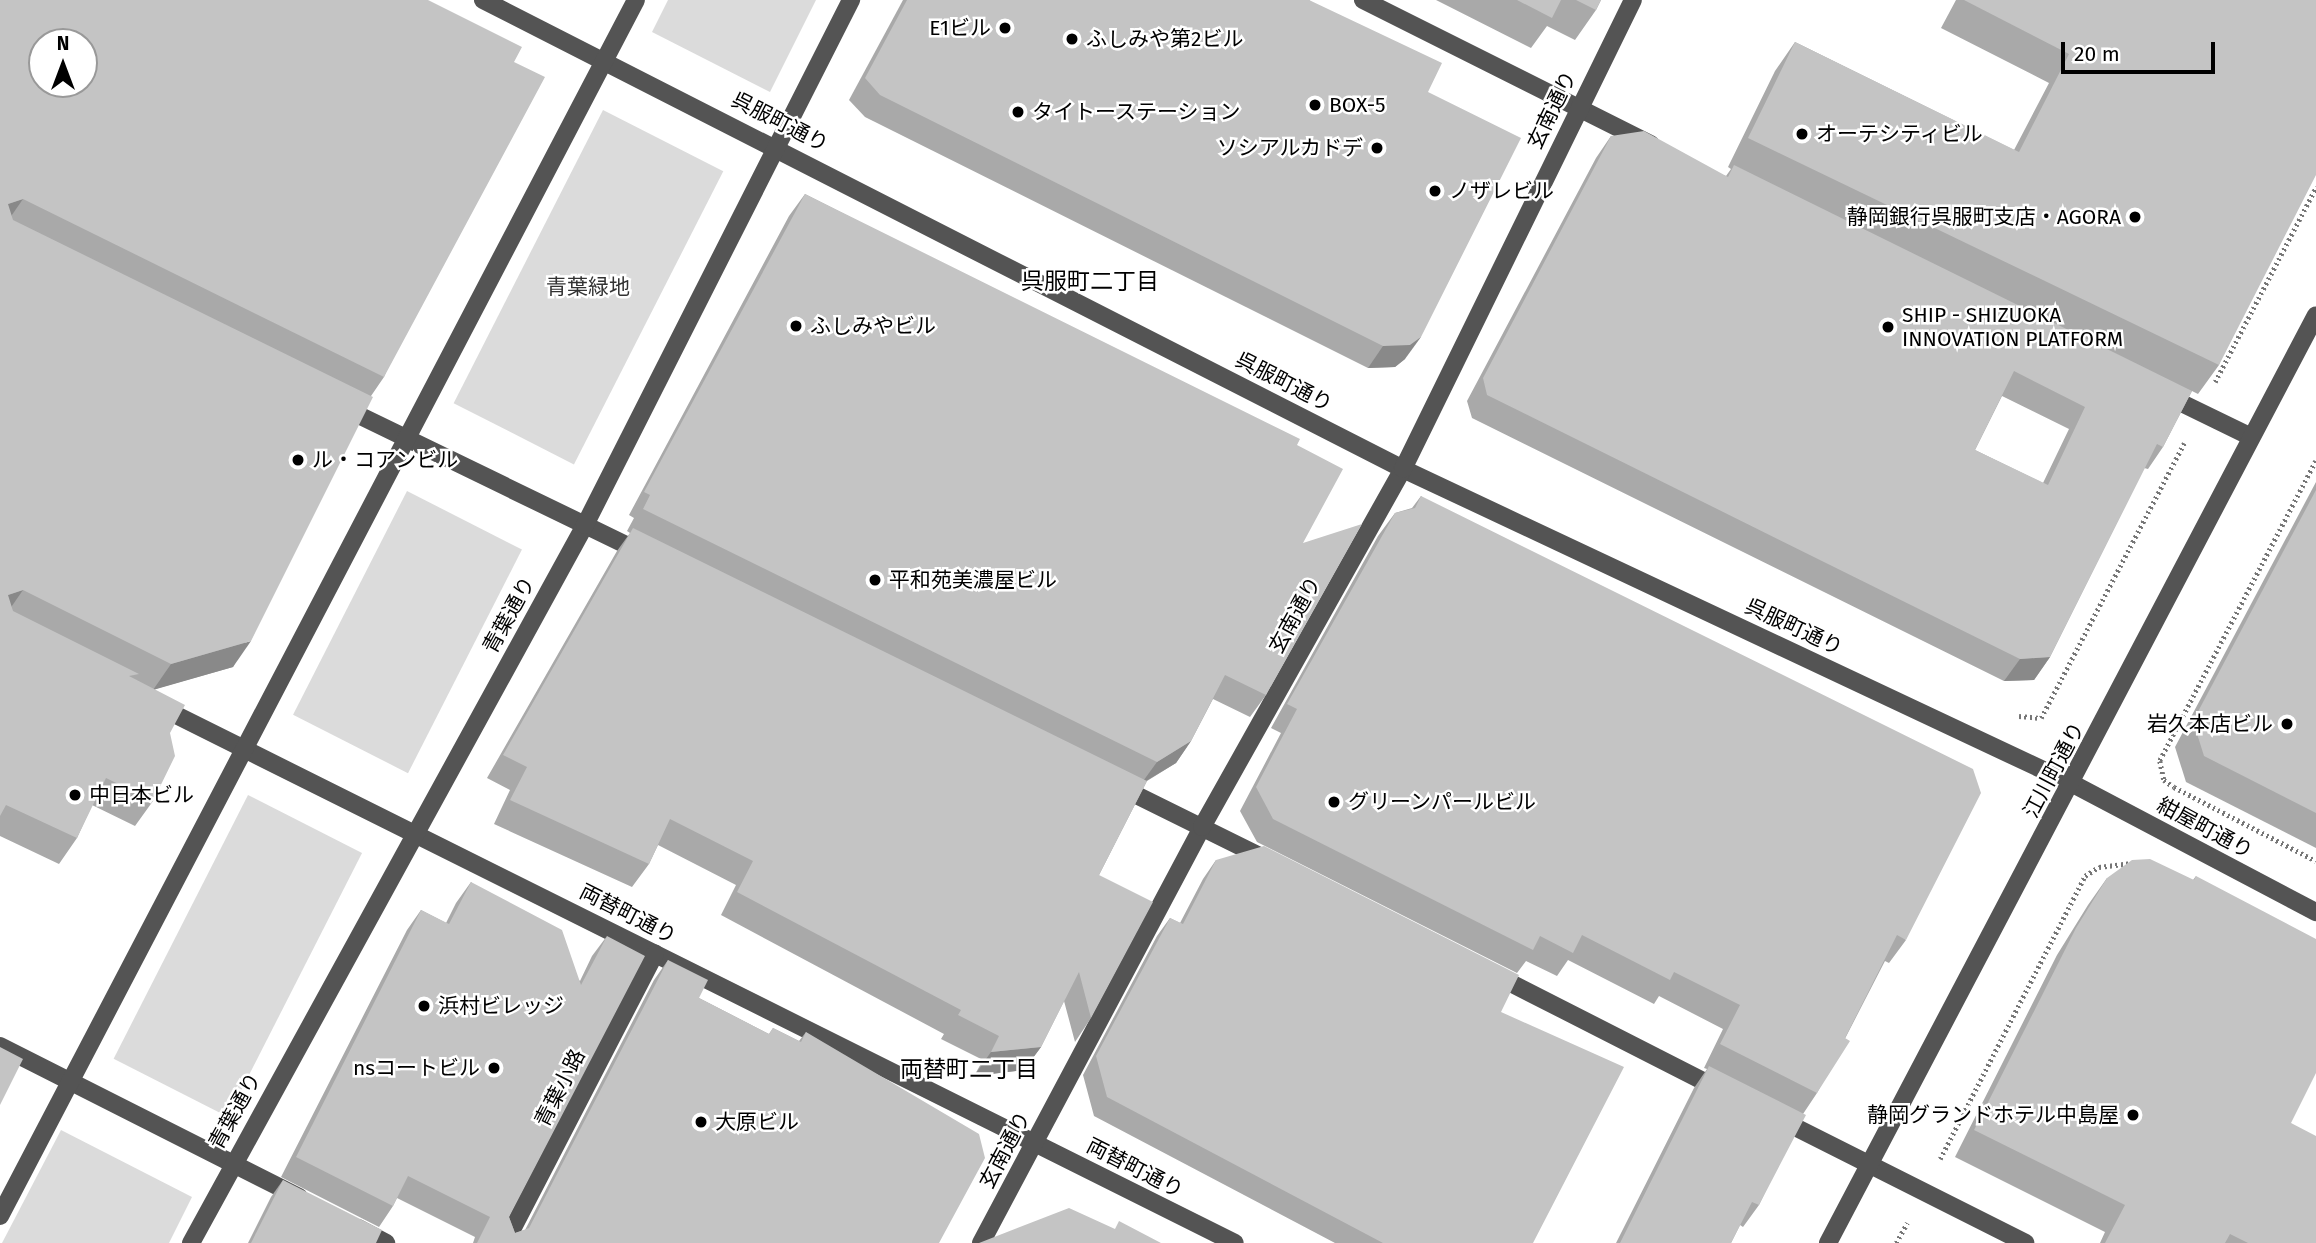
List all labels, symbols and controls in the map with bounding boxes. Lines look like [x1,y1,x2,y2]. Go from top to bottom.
place label: E1ビル [929,15,991,41]
marker: E1ビル [997,20,1013,36]
place label: ふしみや第2ビル [1086,26,1243,52]
north arrow [28,28,98,98]
scale bar [2064,28,2218,72]
marker: ふしみや第2ビル [1064,31,1080,47]
text: N [57,32,69,55]
text: 20 m [2074,41,2120,67]
street label: 玄南通り [1522,67,1582,153]
street label: 呉服町通り [728,87,832,157]
place label: BOX-5 [1329,92,1385,118]
marker: BOX-5 [1307,97,1323,113]
place label: タイトーステーション [1032,99,1242,125]
marker: タイトーステーション [1010,104,1026,120]
place label: オーテシティビル [1816,121,1984,147]
marker: オーテシティビル [1794,126,1810,142]
place label: ソシアルカドデ [1216,135,1363,161]
marker: ソシアルカドデ [1369,140,1385,156]
place label: ノザレビル [1449,178,1554,204]
marker: ノザレビル [1427,183,1443,199]
place label: 静岡銀行呉服町支店・AGORA [1847,204,2121,230]
marker: 静岡銀行呉服町支店・AGORA [2127,209,2143,225]
district label: 呉服町二丁目 [1021,267,1159,295]
park label: 青葉緑地 [546,274,630,300]
place label: SHIP - SHIZUOKA INNOVATION PLATFORM [1902,302,2123,352]
place label: ふしみやビル [810,313,936,339]
marker: ふしみやビル [788,318,804,334]
marker: SHIP - SHIZUOKA INNOVATION PLATFORM [1880,319,1896,335]
street label: 呉服町通り [1232,347,1336,417]
place label: ル・コアンビル [312,447,459,473]
marker: ル・コアンビル [290,452,306,468]
place label: 平和苑美濃屋ビル [889,567,1057,593]
street label: 青葉通り [478,572,540,658]
marker: 平和苑美濃屋ビル [867,572,883,588]
street label: 玄南通り [1264,572,1326,658]
street label: 呉服町通り [1741,593,1847,661]
place label: 岩久本店ビル [2147,711,2273,737]
marker: 岩久本店ビル [2279,716,2295,732]
street label: 江川町通り [2018,718,2090,822]
place label: 中日本ビル [89,782,194,808]
marker: 中日本ビル [67,787,83,803]
place label: グリーンパールビル [1348,789,1537,815]
street label: 紺屋町通り [2153,792,2257,864]
marker: グリーンパールビル [1326,794,1342,810]
street label: 両替町通り [576,879,680,949]
place label: 浜村ビレッジ [438,993,564,1019]
marker: 浜村ビレッジ [416,998,432,1014]
street label: 青葉小路 [530,1045,590,1131]
place label: nsコートビル [353,1055,480,1081]
district label: 両替町二丁目 [900,1055,1038,1083]
marker: nsコートビル [486,1060,502,1076]
street label: 青葉通り [204,1068,266,1154]
place label: 静岡グランドホテル中島屋 [1867,1102,2119,1128]
street label: 玄南通り [974,1107,1036,1193]
marker: 静岡グランドホテル中島屋 [2125,1107,2141,1123]
place label: 大原ビル [715,1109,799,1135]
marker: 大原ビル [693,1114,709,1130]
street label: 両替町通り [1083,1133,1187,1203]

